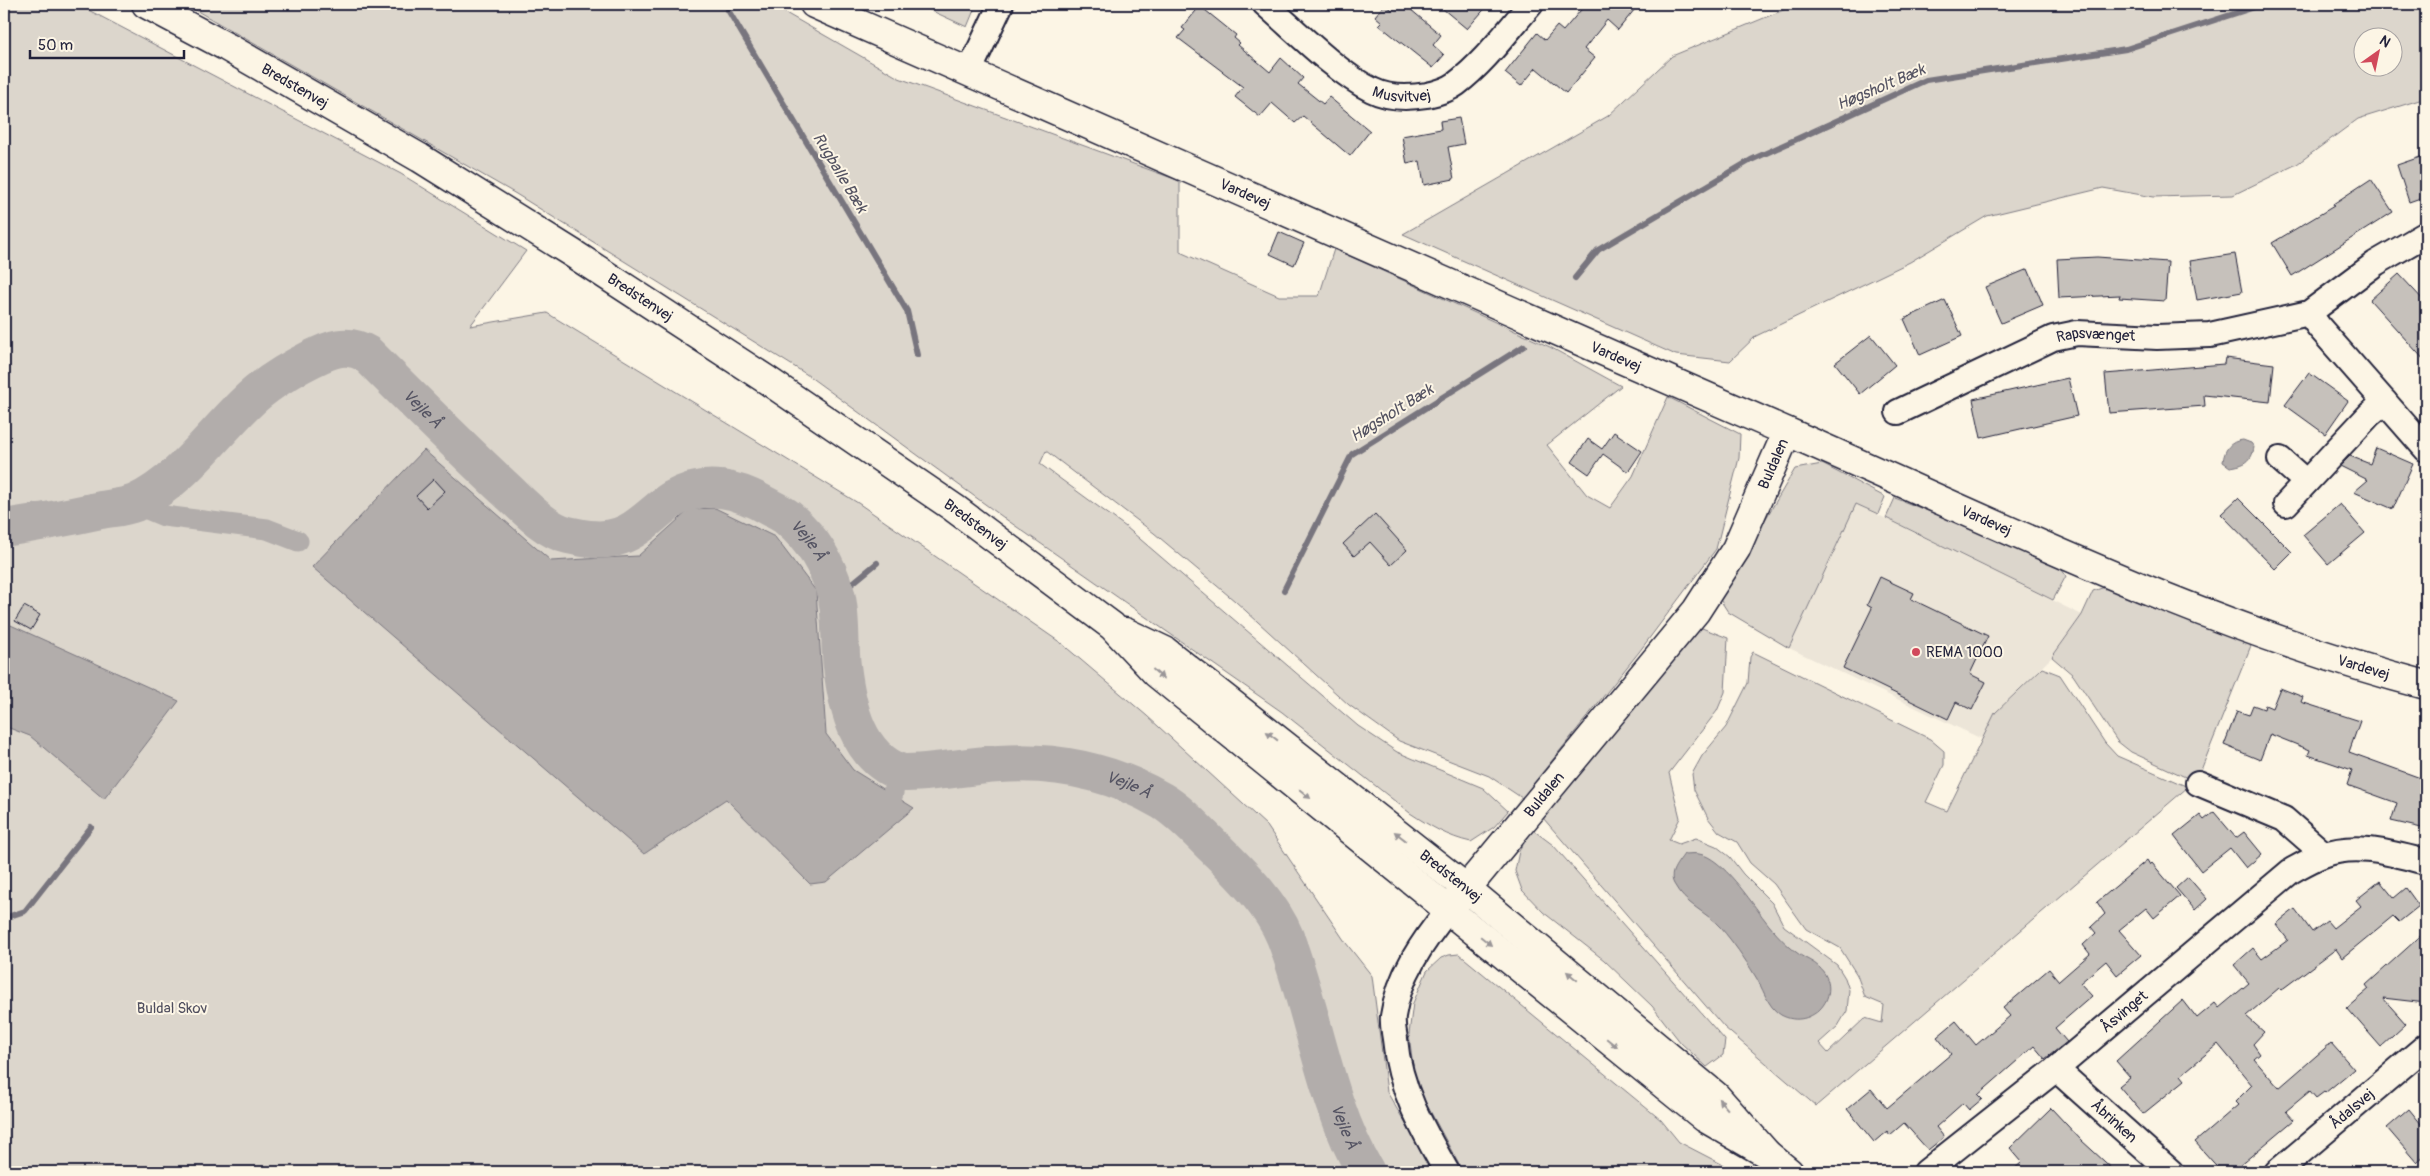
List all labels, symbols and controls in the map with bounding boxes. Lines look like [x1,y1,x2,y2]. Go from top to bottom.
scale bar [30,28,184,60]
north arrow [2352,28,2402,78]
text: N [2376,32,2393,51]
text: 50 m [38,36,73,55]
street label: Bredstenvej [258,59,332,113]
water label: Høgsholt Bæk [1834,59,1929,115]
street label: Musvitvej [1370,82,1432,106]
water label: Rugballe Bæk [808,129,872,218]
street label: Vardevej [1217,174,1273,213]
street label: Bredstenvej [604,269,677,326]
street label: Rapsvænget [2055,323,2137,347]
street label: Vardevej [1587,337,1644,376]
water label: Høgsholt Bæk [1347,379,1438,446]
water label: Vejle Å [399,385,447,433]
street label: Buldalen [1754,436,1792,492]
street label: Bredstenvej [940,494,1011,554]
street label: Vardevej [1958,501,2015,540]
water label: Vejle Å [786,515,832,565]
place label: REMA 1000 [1926,643,2003,662]
marker: REMA 1000 [1910,646,1922,658]
street label: Vardevej [2335,650,2392,684]
one-way arrow [1151,668,1163,680]
one-way arrow [1266,730,1279,741]
water label: Vejle Å [1103,767,1155,803]
street label: Buldalen [1520,768,1568,821]
one-way arrow [1298,788,1311,799]
one-way arrow [1394,831,1407,842]
street label: Bredstenvej [1416,846,1486,907]
one-way arrow [1479,935,1492,946]
one-way arrow [1565,971,1578,982]
street label: Åsvinget [2096,986,2152,1037]
park label: Buldal Skov [137,999,208,1018]
one-way arrow [1605,1038,1618,1049]
street label: Ådalsvej [2325,1085,2378,1133]
street label: Åbrinken [2087,1095,2141,1147]
one-way arrow [1717,1098,1728,1111]
water label: Vejle Å [1326,1101,1363,1153]

